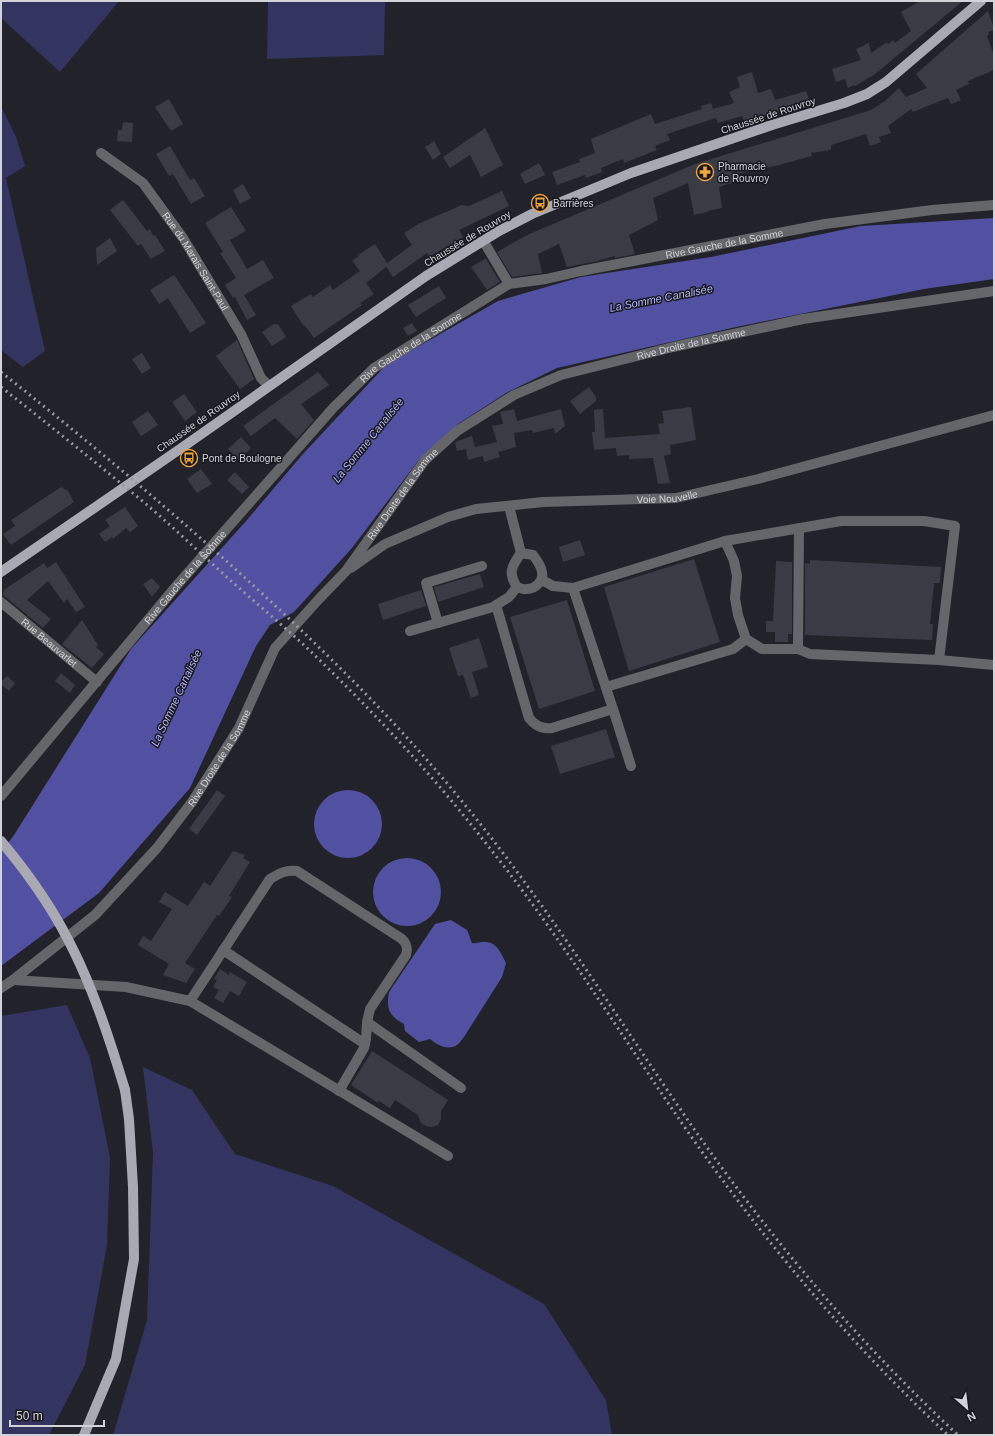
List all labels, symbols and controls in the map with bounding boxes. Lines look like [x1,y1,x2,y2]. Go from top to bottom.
street label: Chaussée de Rouvroy [719,95,817,136]
place label: Pharmacie de Rouvroy [718,161,769,184]
pharmacy icon: Pharmacie de Rouvroy [695,162,715,182]
bus stop icon: Barrières [530,193,550,213]
place label: Barrières [553,198,594,209]
street label: Chaussée de Rouvroy [422,208,512,269]
street label: Rue du Marais Saint-Paul [160,210,230,312]
street label: Rive Gauche de la Somme [664,227,784,261]
water label: La Somme Canalisée [608,282,714,314]
street label: Rive Gauche de la Somme [358,310,464,385]
street label: Rive Droite de la Somme [636,326,747,362]
street label: Chaussée de Rouvroy [155,389,242,454]
water label: La Somme Canalisée [330,395,406,485]
street label: Rive Droite de la Somme [365,446,441,542]
bus stop icon: Pont de Boulogne [179,448,199,468]
place label: Pont de Boulogne [202,453,282,464]
street label: Voie Nouvelle [637,488,699,505]
street label: Rive Gauche de la Somme [142,528,229,626]
street label: Rue Beauvarlet [19,616,79,669]
water label: La Somme Canalisée [148,648,204,748]
street label: Rive Droite de la Somme [186,707,253,809]
north arrow [947,1388,987,1428]
scale bar [10,1402,104,1428]
text: 50 m [16,1409,43,1423]
text: N [965,1410,978,1424]

